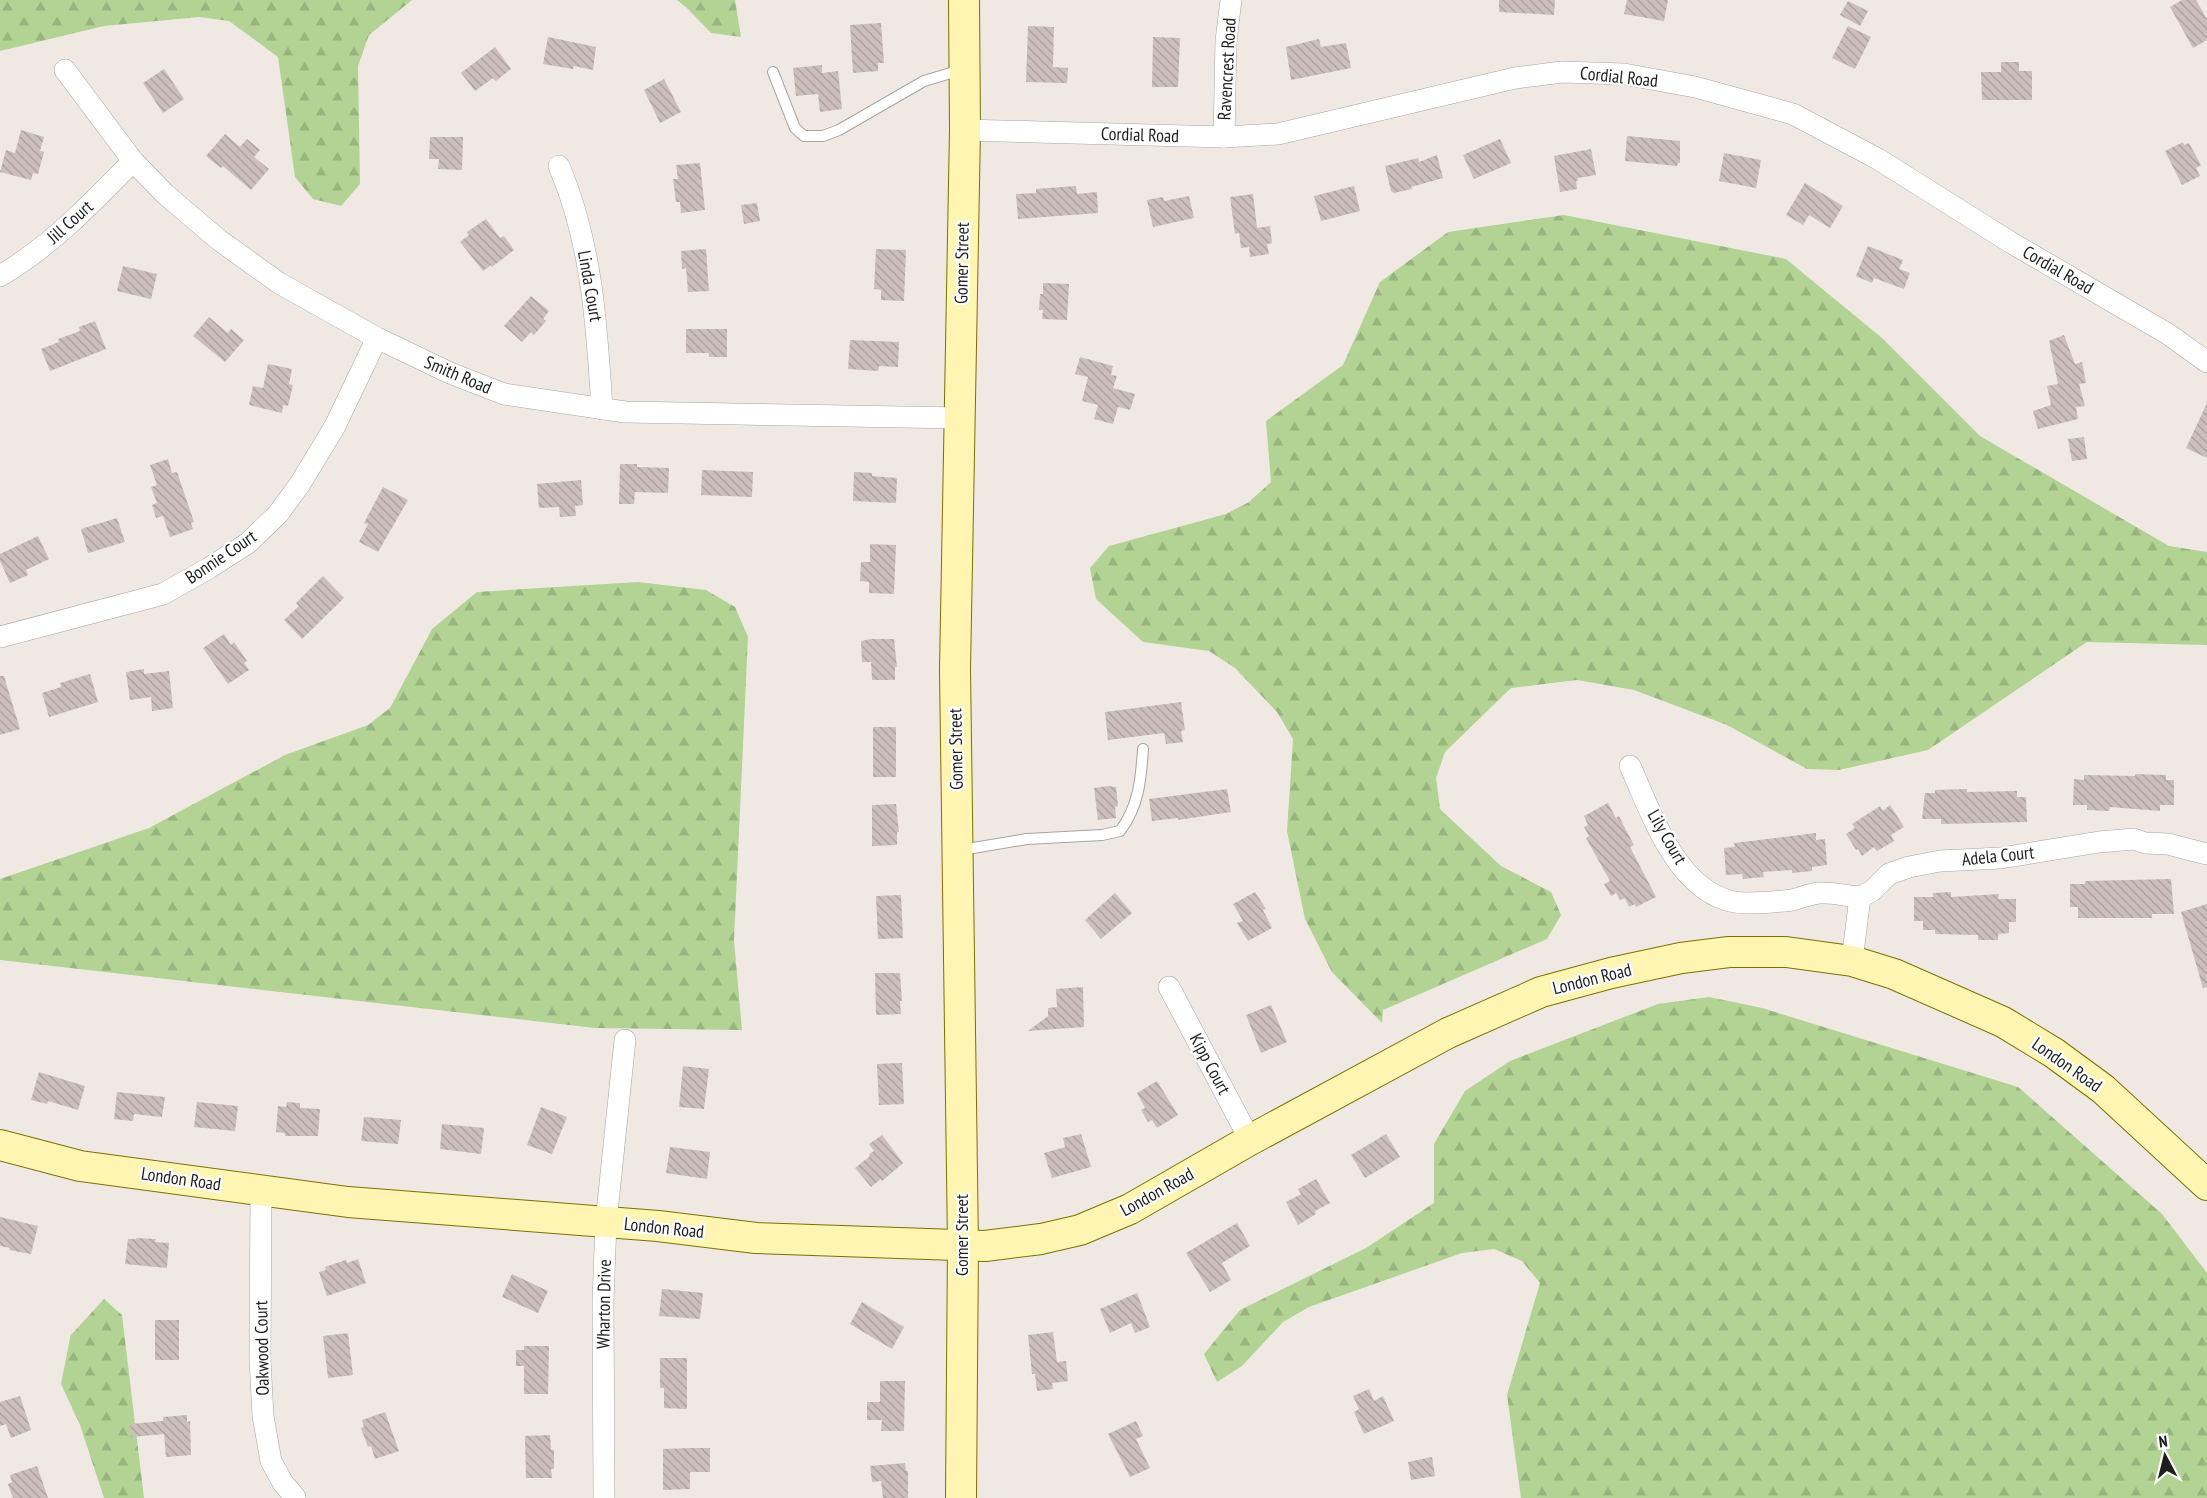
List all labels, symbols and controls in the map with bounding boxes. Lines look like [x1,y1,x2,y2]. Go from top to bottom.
street label: Ravencrest Road [1212,17,1241,121]
street label: Cordial Road [1579,61,1659,92]
street label: Cordial Road [1101,122,1179,147]
street label: Jill Court [41,195,97,249]
street label: Gomer Street [949,222,974,304]
street label: Cordial Road [2019,240,2098,299]
street label: Linda Court [573,249,608,323]
street label: Smith Road [421,350,495,399]
street label: Bonnie Court [181,524,261,589]
street label: Gomer Street [943,708,968,790]
street label: Lily Court [1643,805,1692,868]
street label: Adela Court [1961,840,2035,871]
street label: London Road [1550,958,1634,999]
street label: Kipp Court [1185,1029,1236,1098]
street label: London Road [2028,1032,2107,1097]
street label: London Road [140,1162,222,1195]
street label: London Road [1116,1162,1197,1221]
street label: Gomer Street [950,1194,973,1276]
street label: London Road [623,1212,705,1243]
street label: Wharton Drive [591,1259,616,1349]
street label: Oakwood Court [249,1300,274,1396]
north arrow [2135,1426,2195,1486]
text: N [2158,1431,2169,1452]

